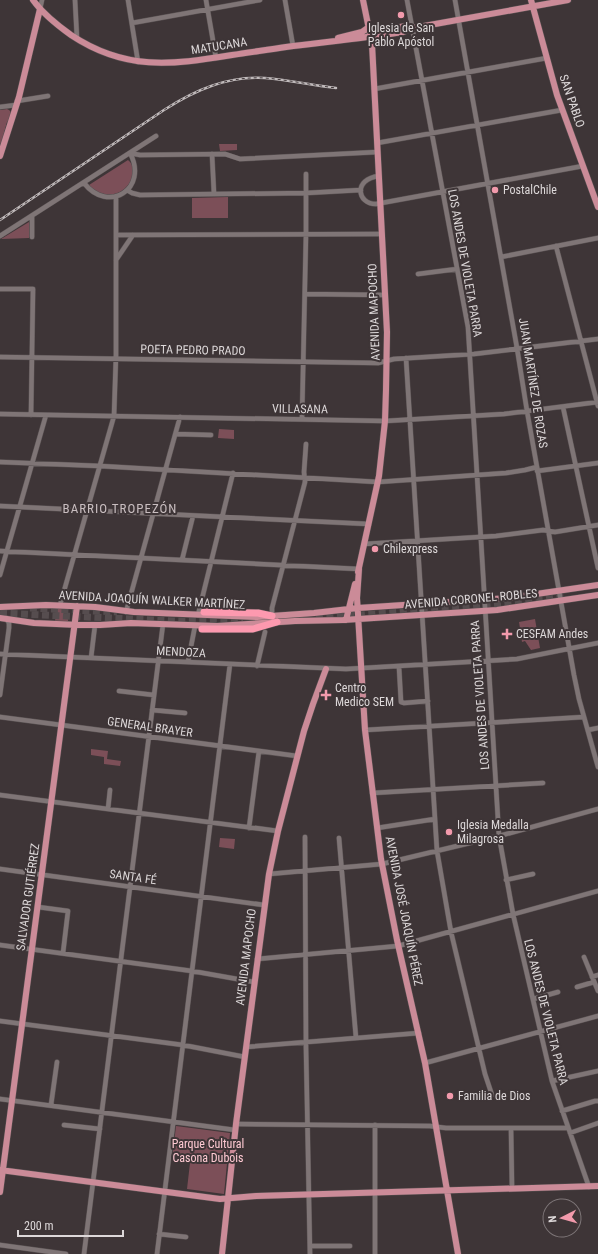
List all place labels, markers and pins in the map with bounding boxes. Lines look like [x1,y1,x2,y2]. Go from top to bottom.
marker: Iglesia de San Pablo Apóstol [396,10,406,20]
place label: Iglesia de San Pablo Apóstol [368,21,434,49]
place label: PostalChile [503,183,557,197]
marker: PostalChile [490,185,500,195]
place label: Chilexpress [383,542,438,556]
marker: Chilexpress [370,544,380,554]
place label: CESFAM Andes [516,627,588,641]
marker: CESFAM Andes [501,628,513,640]
place label: Centro Medico SEM [335,681,394,709]
marker: Centro Medico SEM [320,689,332,701]
place label: Iglesia Medalla Milagrosa [457,818,529,846]
marker: Iglesia Medalla Milagrosa [444,827,454,837]
place label: Familia de Dios [458,1089,531,1103]
marker: Familia de Dios [445,1091,455,1101]

